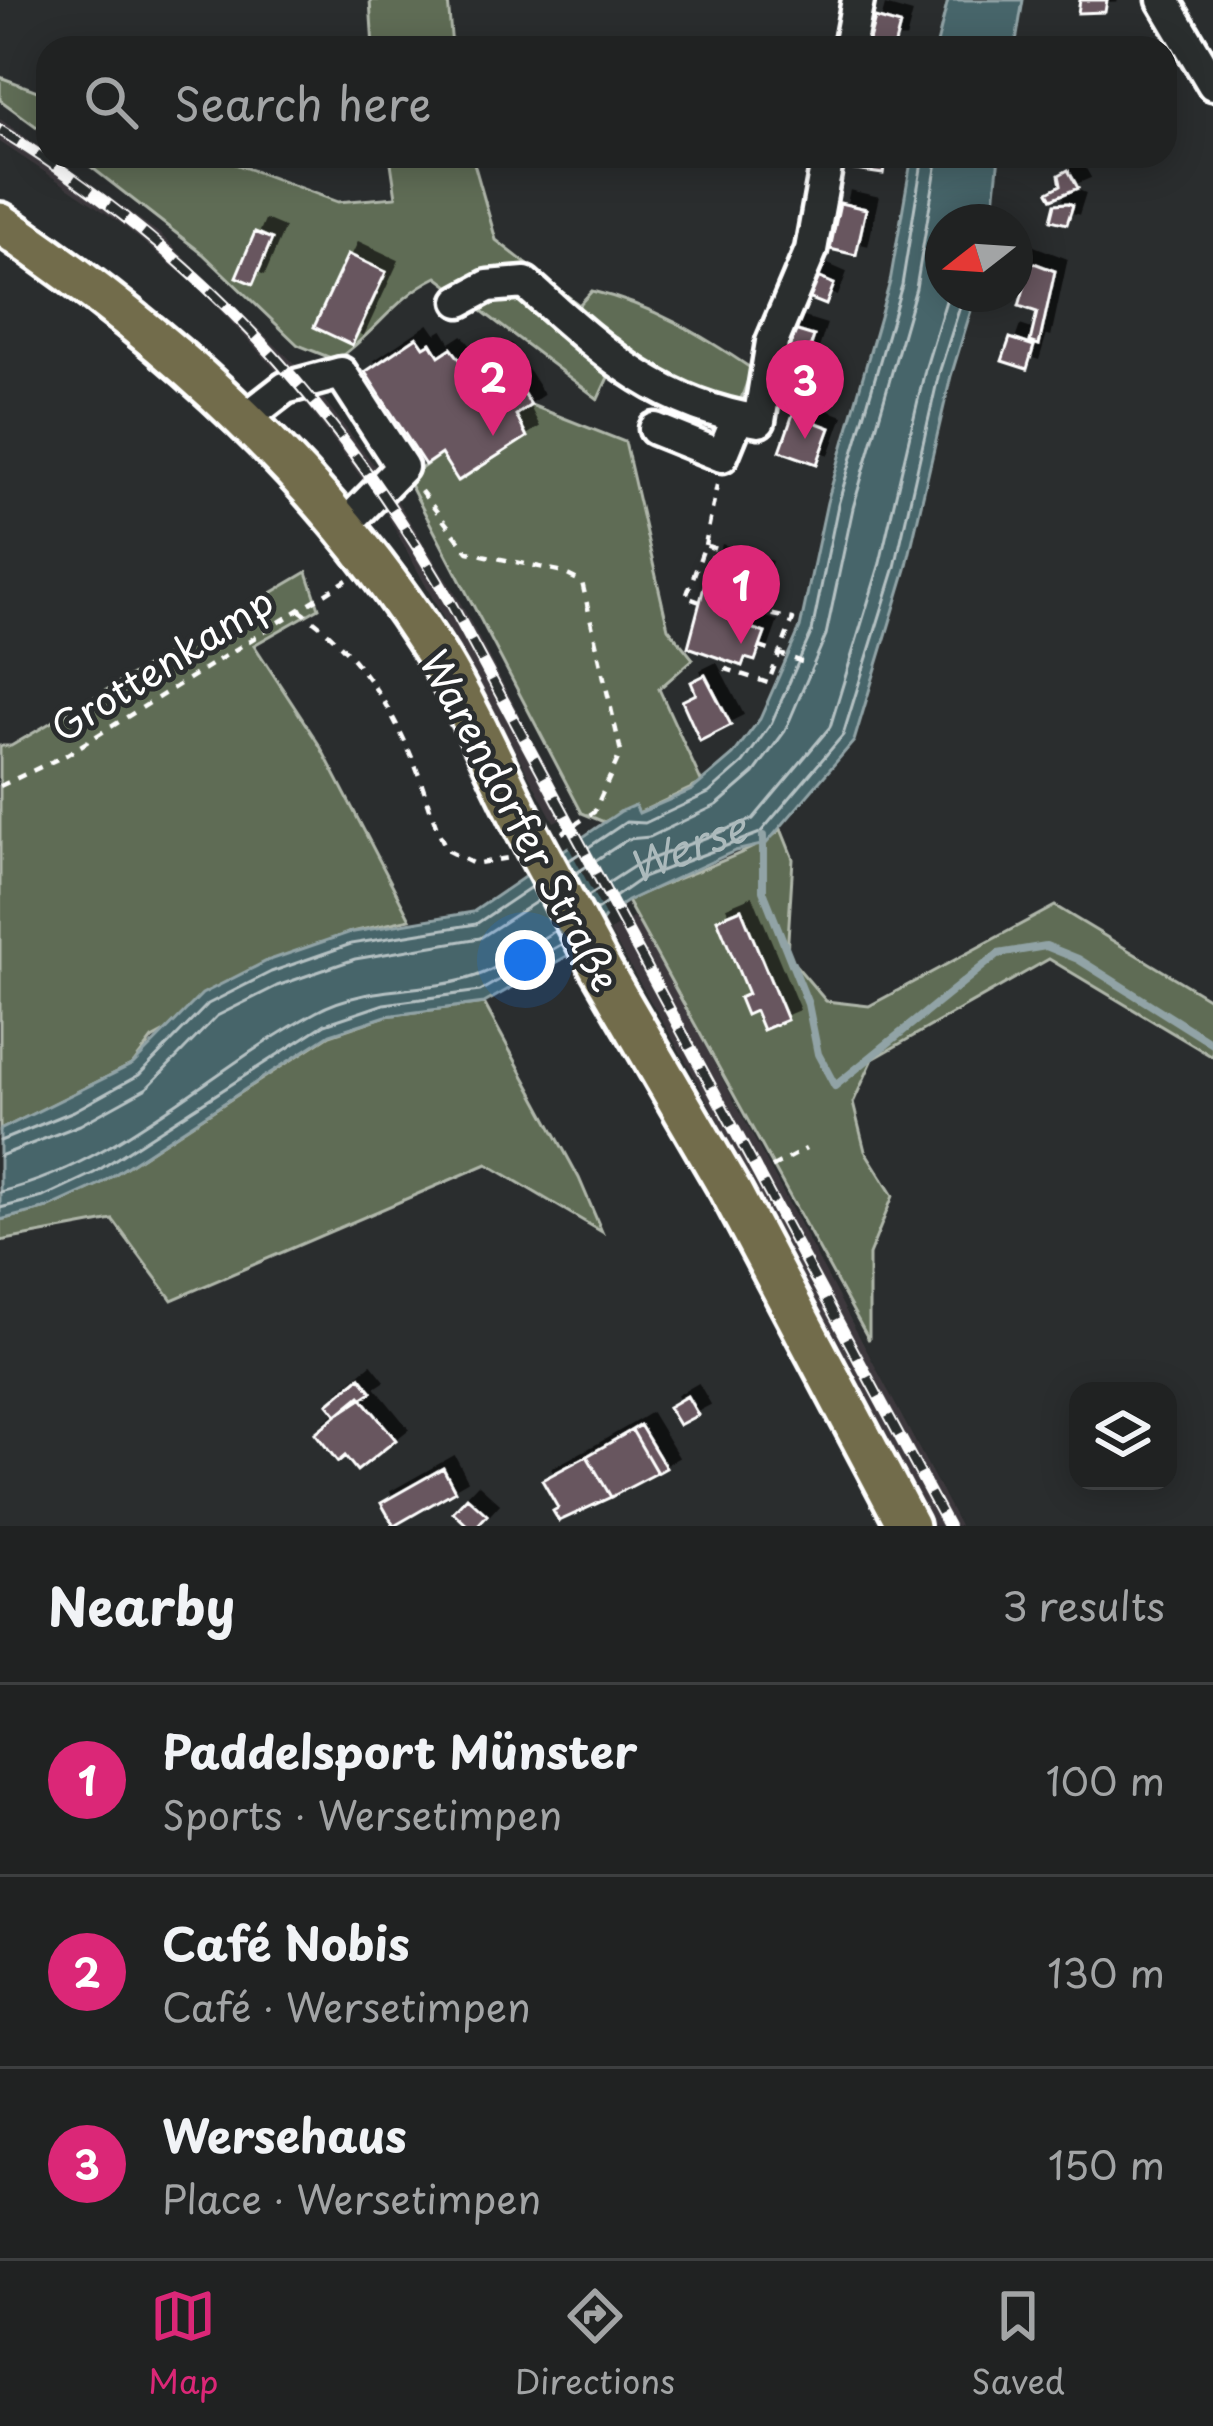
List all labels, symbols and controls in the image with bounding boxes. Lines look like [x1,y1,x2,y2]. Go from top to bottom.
search box [36,36,1177,168]
text: Search here [174,68,431,136]
icon: search [78,69,144,135]
north arrow [925,204,1033,312]
pin: 2 [454,337,532,436]
pin: 3 [766,340,844,439]
pin: 1 [702,545,780,644]
street label: Grottenkamp [38,571,284,755]
street label: Warendorfer Straße [407,639,637,1001]
water label: Werse [617,792,758,897]
your location [495,930,555,990]
map controls [1069,1382,1177,1490]
button: layers [1069,1382,1177,1490]
text: Nearby [48,1566,235,1643]
text: 3 results [1002,1575,1165,1634]
text: Paddelsport Münster [162,1716,637,1784]
text: 1 [78,1750,96,1809]
text: 100 m [1046,1750,1165,1809]
text: Sports · Wersetimpen [162,1784,562,1843]
text: Café Nobis [162,1908,410,1976]
text: 2 [73,1942,101,2001]
text: 130 m [1047,1942,1165,2001]
text: Café · Wersetimpen [162,1976,531,2035]
text: Wersehaus [162,2100,407,2168]
text: 3 [74,2134,100,2193]
text: 150 m [1048,2134,1165,2193]
text: Place · Wersetimpen [162,2168,541,2227]
tab: Map [148,2283,219,2405]
tab: Directions [515,2283,675,2405]
tab: Saved [971,2283,1065,2405]

